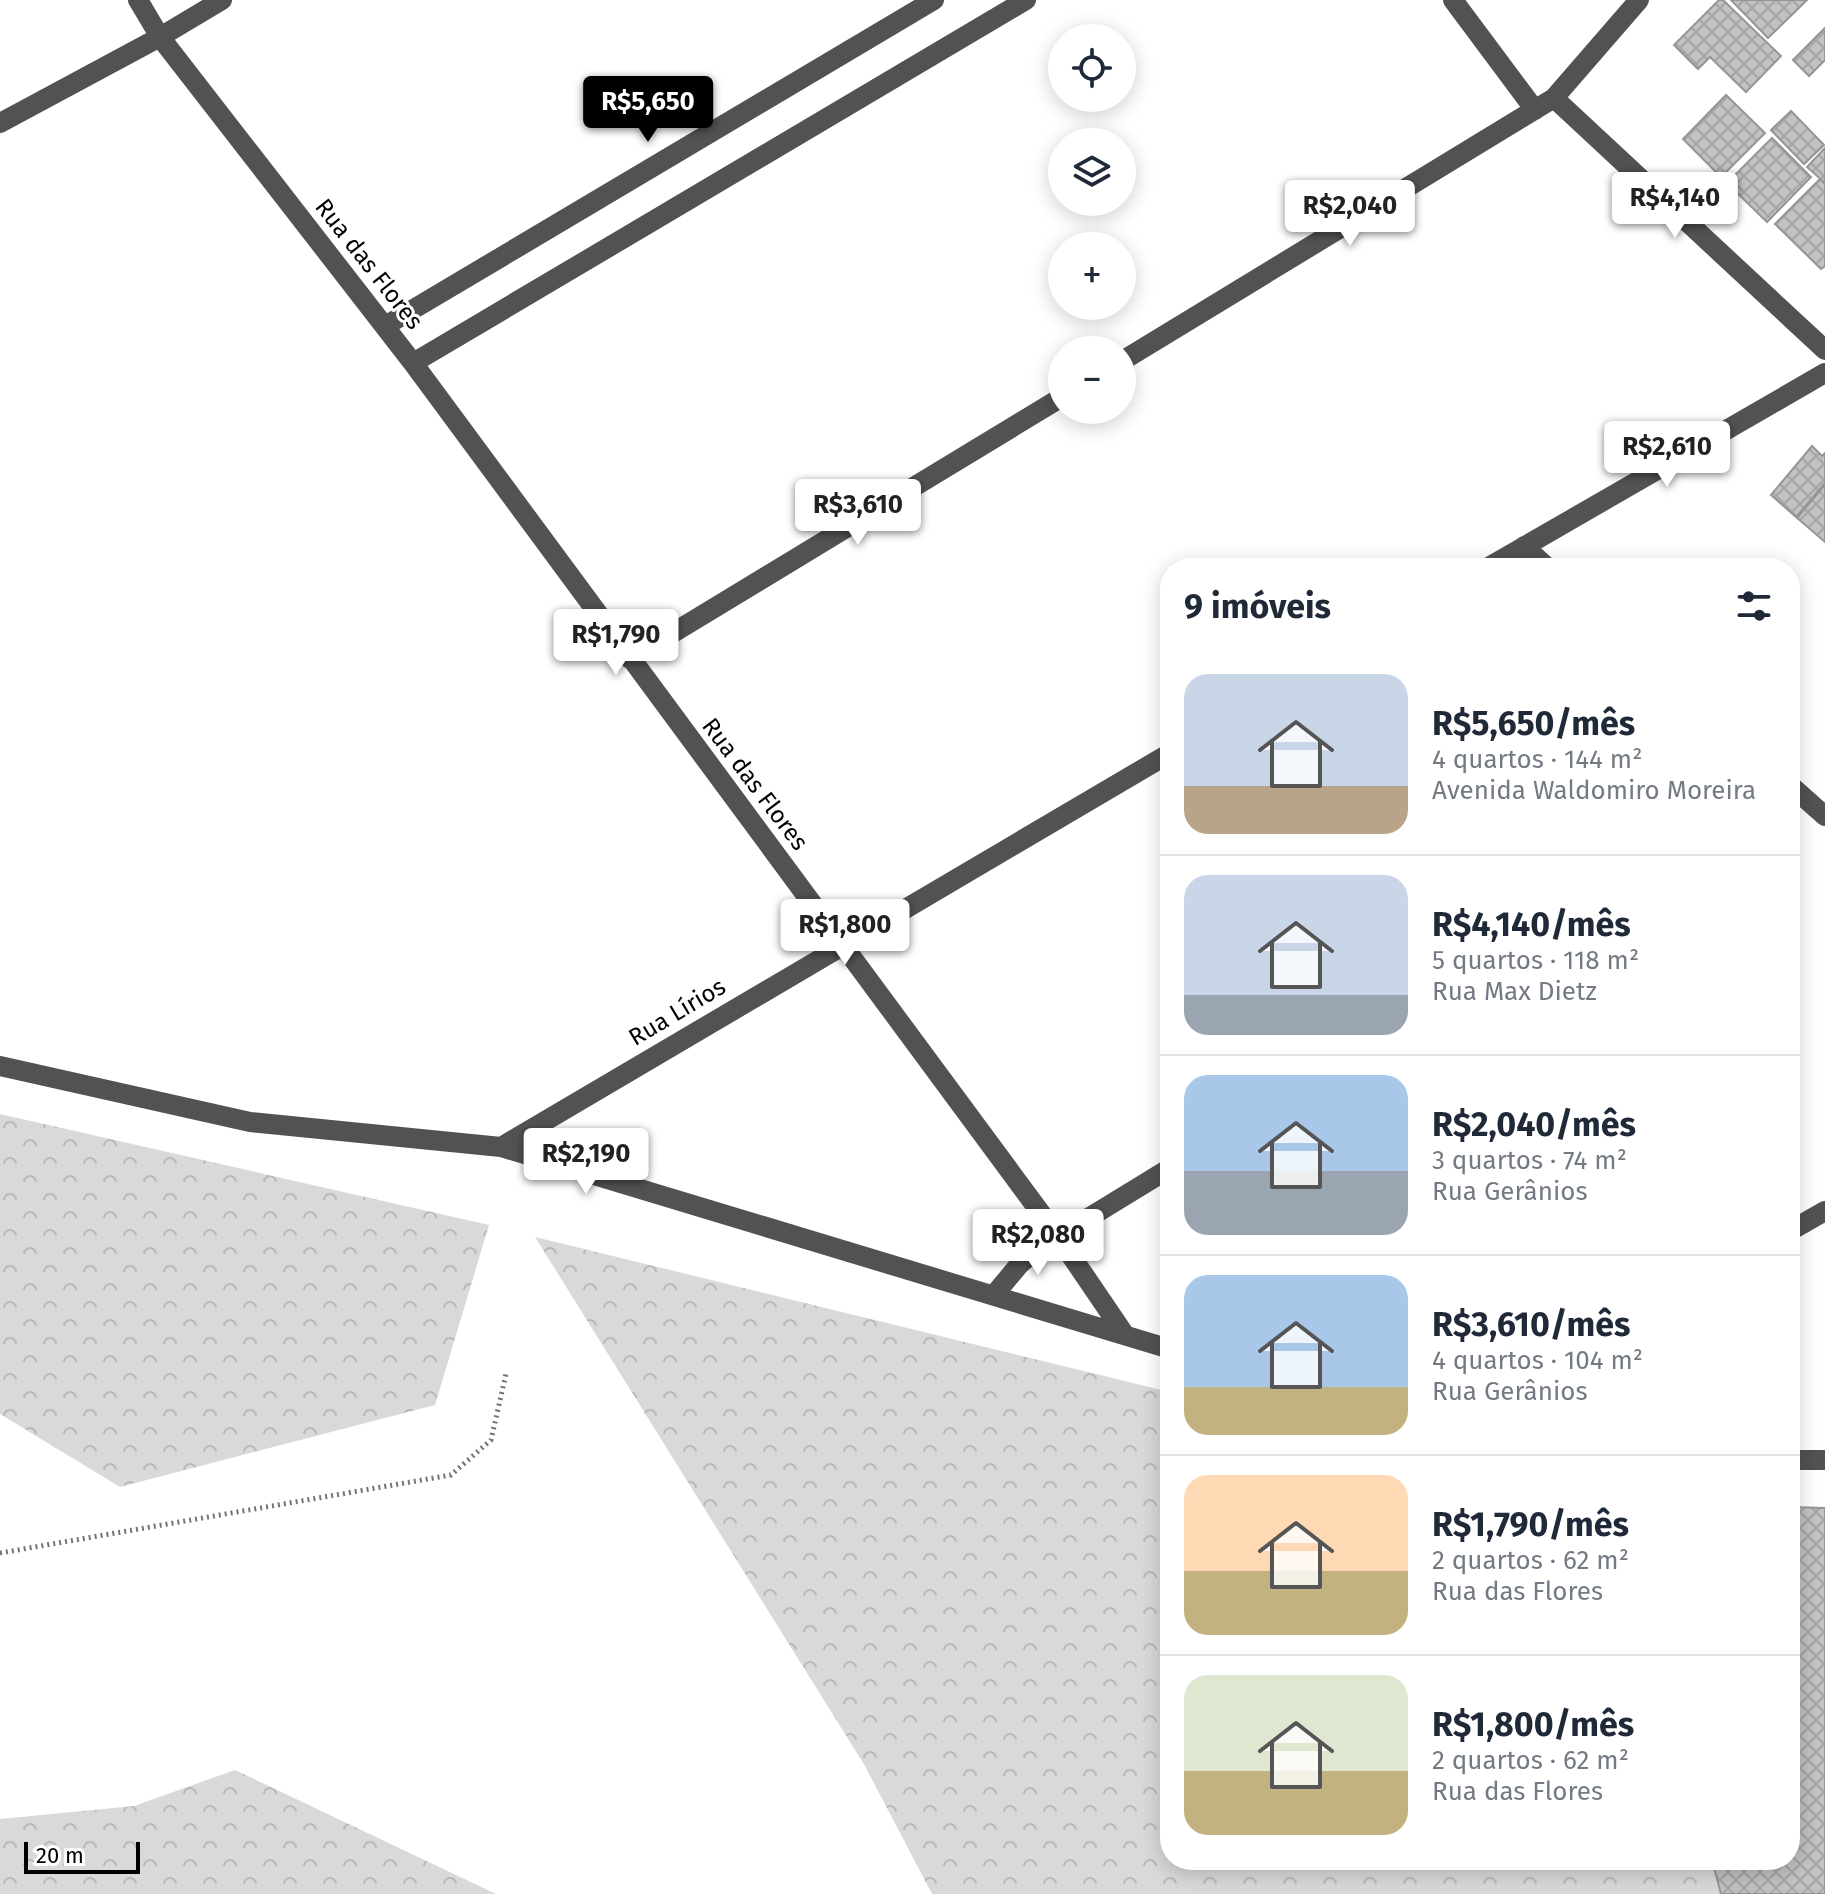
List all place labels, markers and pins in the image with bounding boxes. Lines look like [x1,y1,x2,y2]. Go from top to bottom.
pin: R$5,650 [574,76,722,144]
pin: R$4,140 [1601,172,1749,240]
pin: R$2,040 [1276,180,1424,248]
pin: R$2,610 [1593,421,1741,489]
pin: R$3,610 [784,479,932,547]
pin: R$1,790 [542,609,690,677]
pin: R$1,800 [771,899,919,967]
pin: R$2,190 [512,1128,660,1196]
pin: R$2,080 [964,1209,1112,1277]

